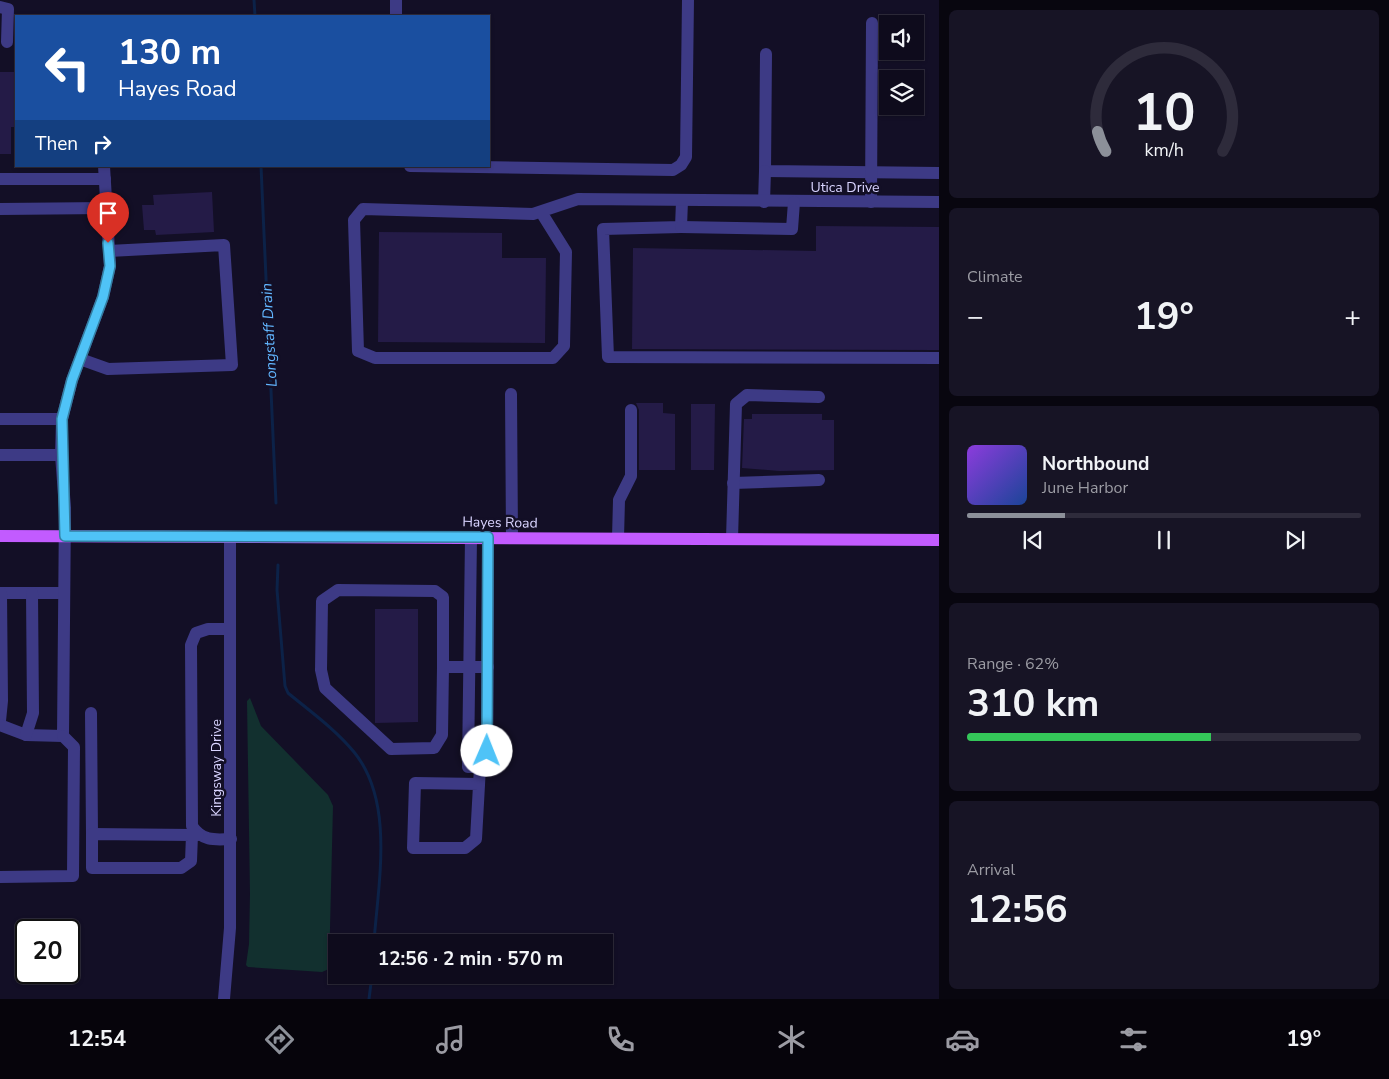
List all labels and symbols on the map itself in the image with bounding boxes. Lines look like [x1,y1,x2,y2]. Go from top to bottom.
street label: Utica Drive [811,178,880,197]
pin [87,192,129,243]
water label: Longstaff Drain [256,283,282,387]
street label: Hayes Road [462,512,538,533]
street label: Kingsway Drive [207,719,226,817]
position arrow [460,724,512,776]
speed limit sign: 20 [15,919,80,984]

